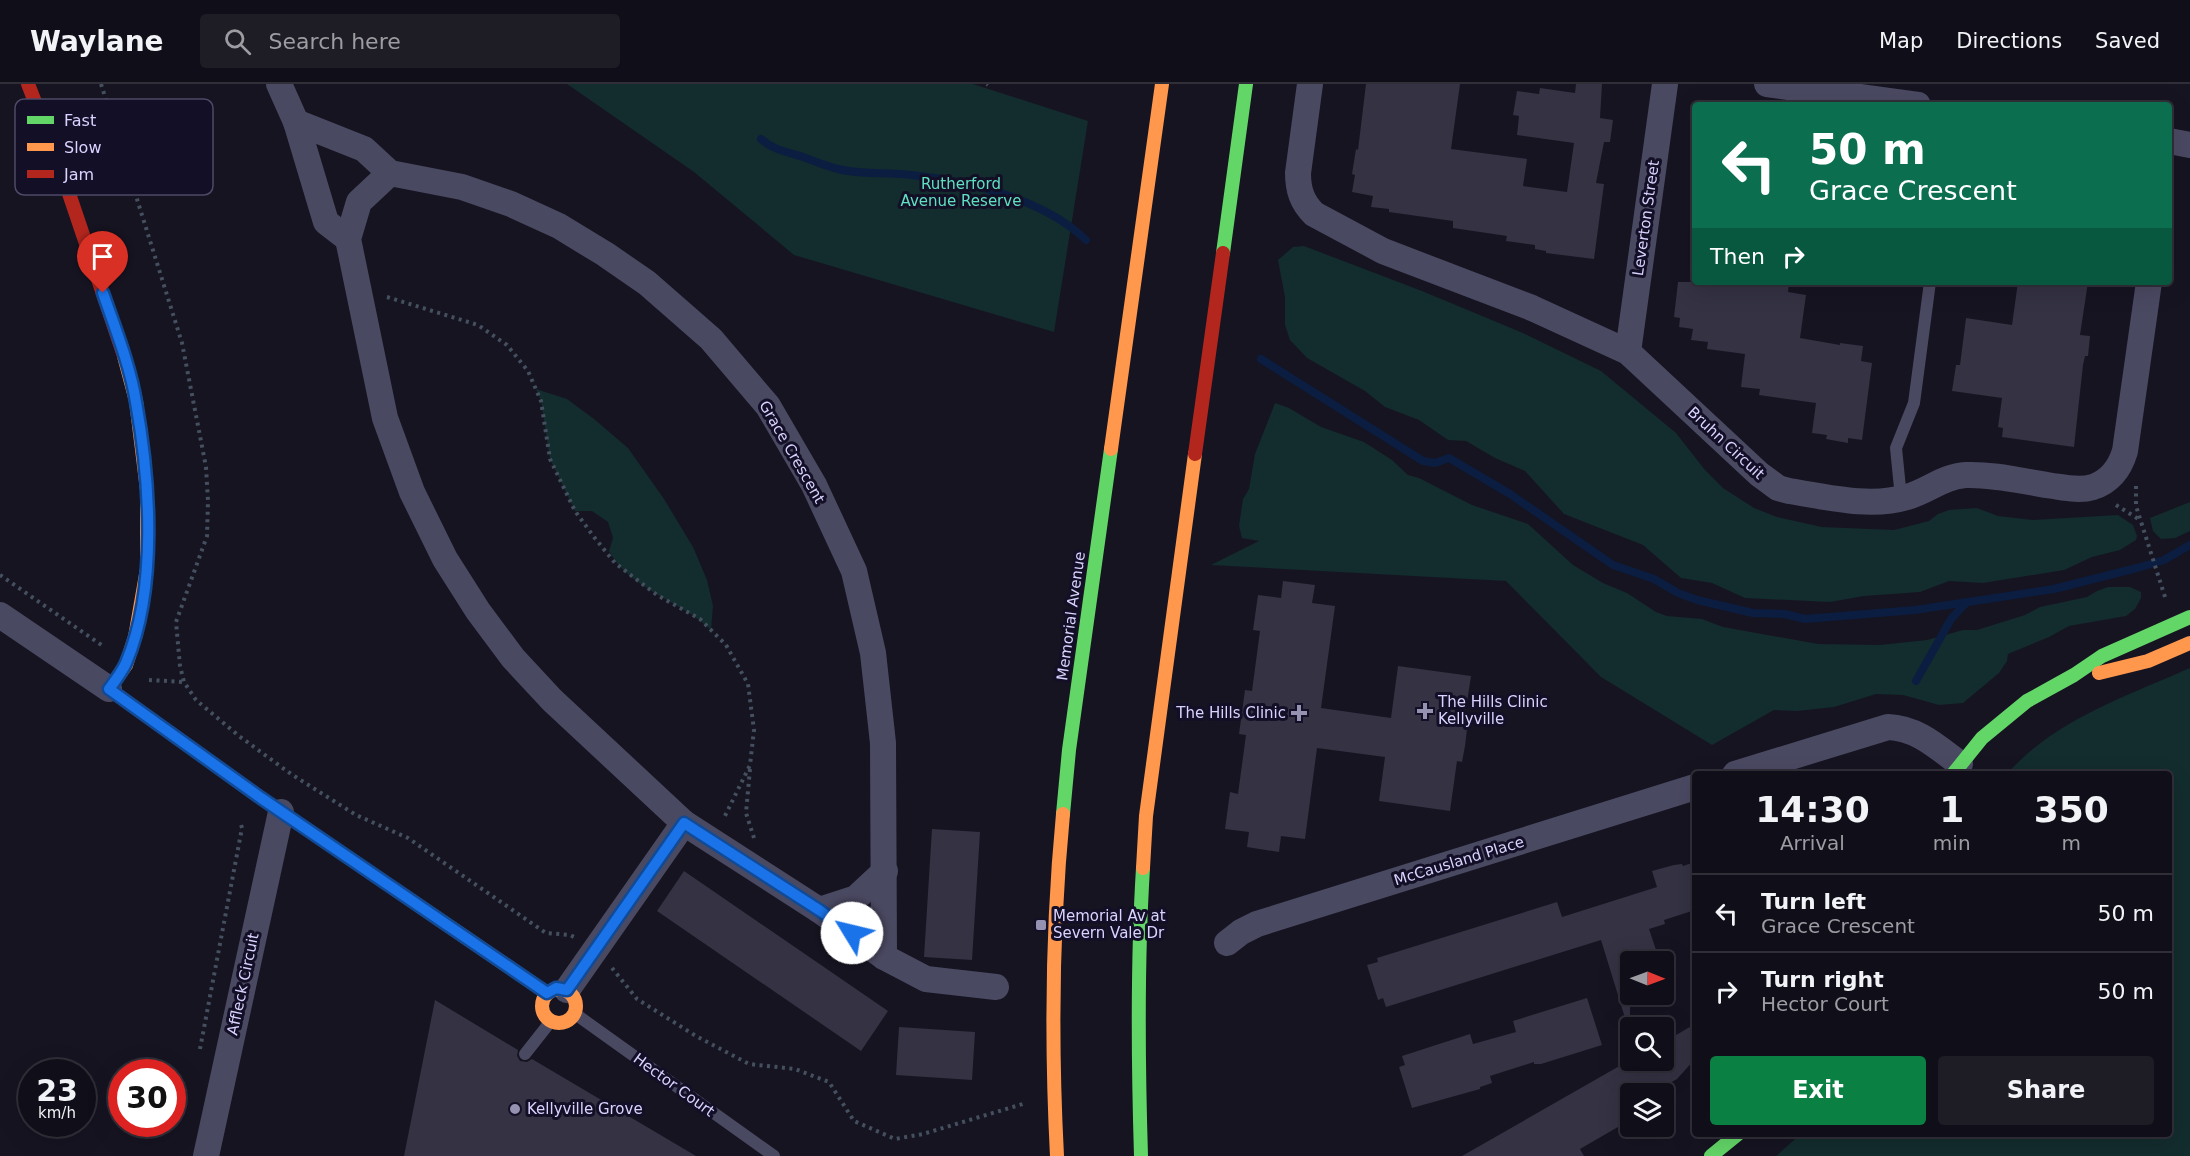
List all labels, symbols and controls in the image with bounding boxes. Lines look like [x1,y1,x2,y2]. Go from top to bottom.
search box [200,14,620,68]
text: Waylane [30,25,164,58]
icon: search [221,25,254,58]
text: Search here [269,29,401,54]
text: Map [1879,29,1923,53]
text: Directions [1956,29,2062,53]
text: Saved [2095,29,2160,53]
legend [15,99,213,195]
text: Fast [64,111,96,130]
text: 50 m [1809,125,1926,174]
icon: left [1710,126,1788,204]
text: Slow [64,138,101,157]
street label: Leverton Street [1629,159,1663,277]
text: Jam [63,165,94,184]
park label: Rutherford Avenue Reserve [901,175,1021,210]
text: Grace Crescent [1809,175,2017,206]
pin [77,231,128,293]
icon: arrive [86,240,119,273]
icon: right [1777,240,1810,273]
text: Then [1710,244,1765,269]
street label: Grace Crescent [755,398,829,507]
street label: Bruhn Circuit [1684,403,1768,483]
street label: Memorial Avenue [1053,550,1089,682]
place label: The Hills Clinic Kellyville [1437,693,1548,728]
marker: The Hills Clinic Kellyville [1416,702,1434,720]
place label: The Hills Clinic [1175,704,1286,722]
marker: The Hills Clinic [1290,704,1308,722]
text: 14:30 [1755,789,1870,830]
text: 1 [1939,789,1964,830]
text: 350 [2034,789,2109,830]
text: Arrival [1780,831,1845,855]
text: min [1933,831,1971,855]
text: m [2062,831,2081,855]
street label: McCausland Place [1392,833,1526,889]
text: Turn left [1761,889,1866,914]
icon: left [1710,897,1743,930]
position arrow [820,901,884,965]
text: 50 m [2098,901,2154,926]
place label: Memorial Av at Severn Vale Dr [1053,907,1166,942]
text: Grace Crescent [1761,914,1915,938]
marker: Memorial Av at Severn Vale Dr [1034,918,1048,932]
street label: Affleck Circuit [223,931,263,1037]
north arrow [1620,951,1674,1005]
map controls [1620,951,1674,1137]
text: Turn right [1761,967,1884,992]
icon: right [1710,975,1743,1008]
text: 50 m [2098,979,2154,1004]
text: Hector Court [1761,992,1889,1016]
button: search [1620,1017,1674,1071]
street label: Hector Court [630,1050,718,1121]
button: Exit [1710,1056,1926,1125]
button: Share [1938,1056,2154,1125]
speed limit sign: 30 [108,1059,186,1137]
text: 23 [36,1073,78,1108]
button: layers [1620,1083,1674,1137]
place label: Kellyville Grove [527,1100,643,1118]
marker: Kellyville Grove [508,1102,522,1116]
text: km/h [38,1104,76,1122]

